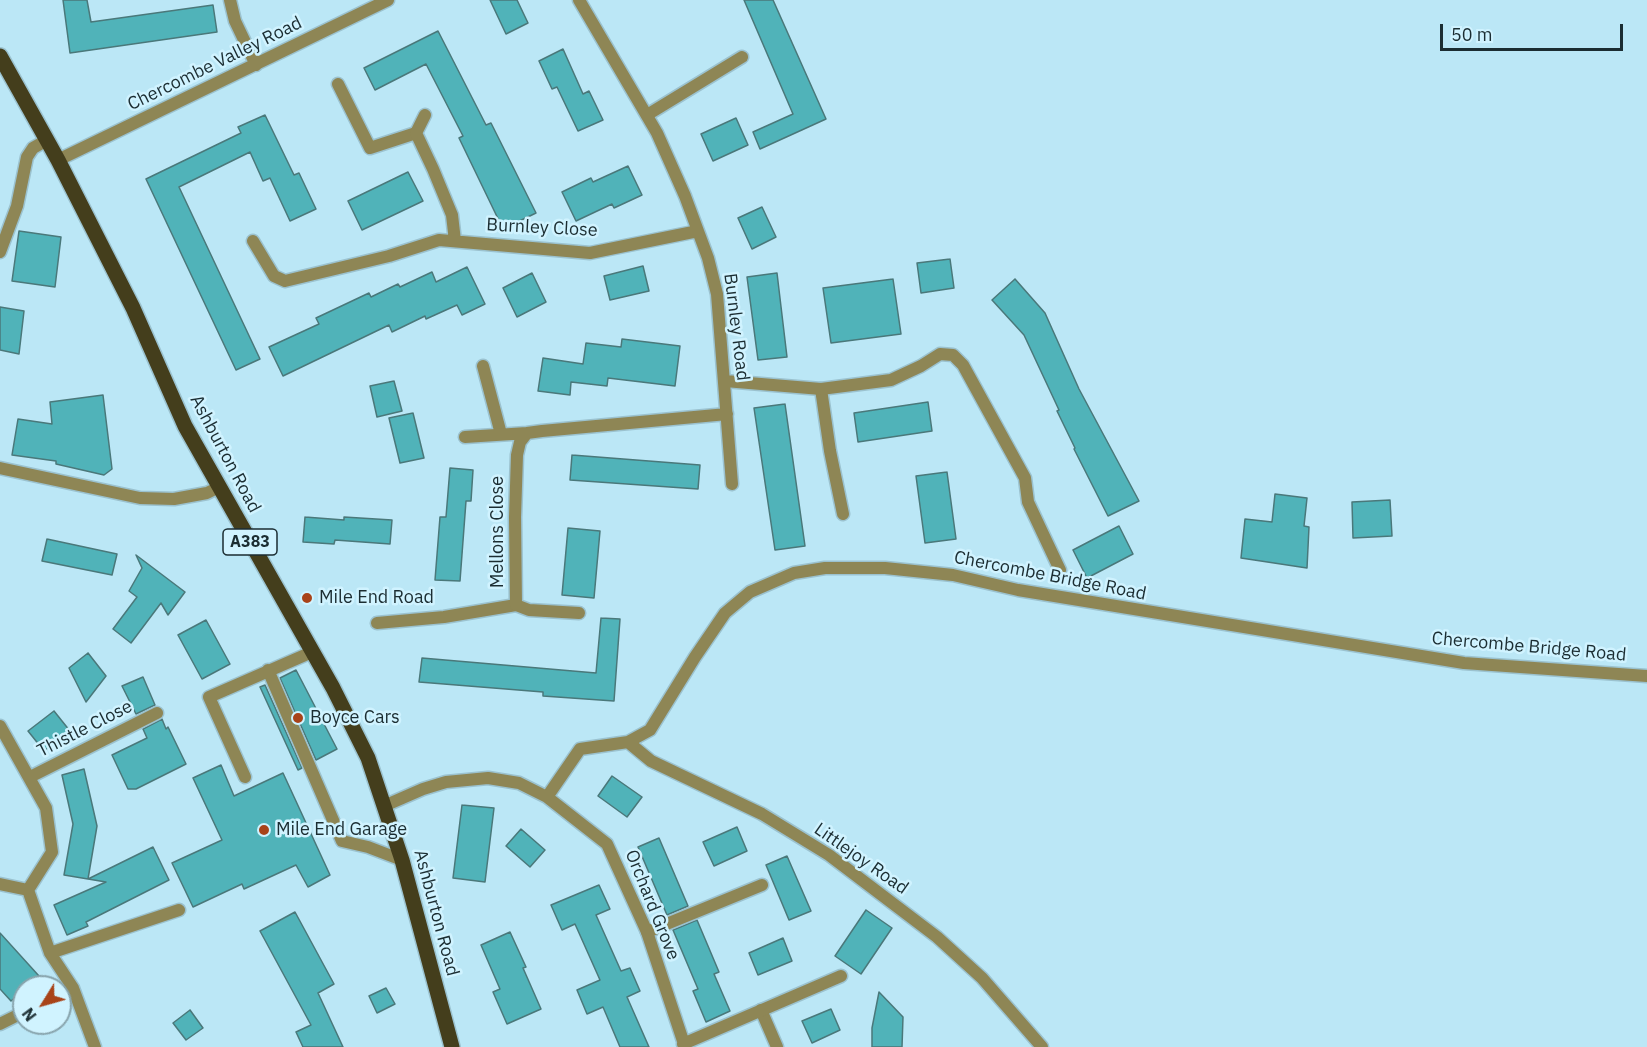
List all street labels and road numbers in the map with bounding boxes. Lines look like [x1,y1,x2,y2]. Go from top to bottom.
street label: Chercombe Valley Road [124,12,306,116]
street label: Burnley Close [486,214,598,242]
street label: Burnley Road [719,272,753,382]
street label: Ashburton Road [185,392,265,516]
street label: Mellons Close [487,476,509,588]
road number: A383 [223,529,277,555]
street label: Chercombe Bridge Road [952,547,1148,605]
street label: Chercombe Bridge Road [1431,628,1627,666]
street label: Thistle Close [34,696,136,762]
street label: Littlejoy Road [810,819,912,899]
street label: Ashburton Road [409,847,463,979]
street label: Orchard Grove [620,847,684,963]

